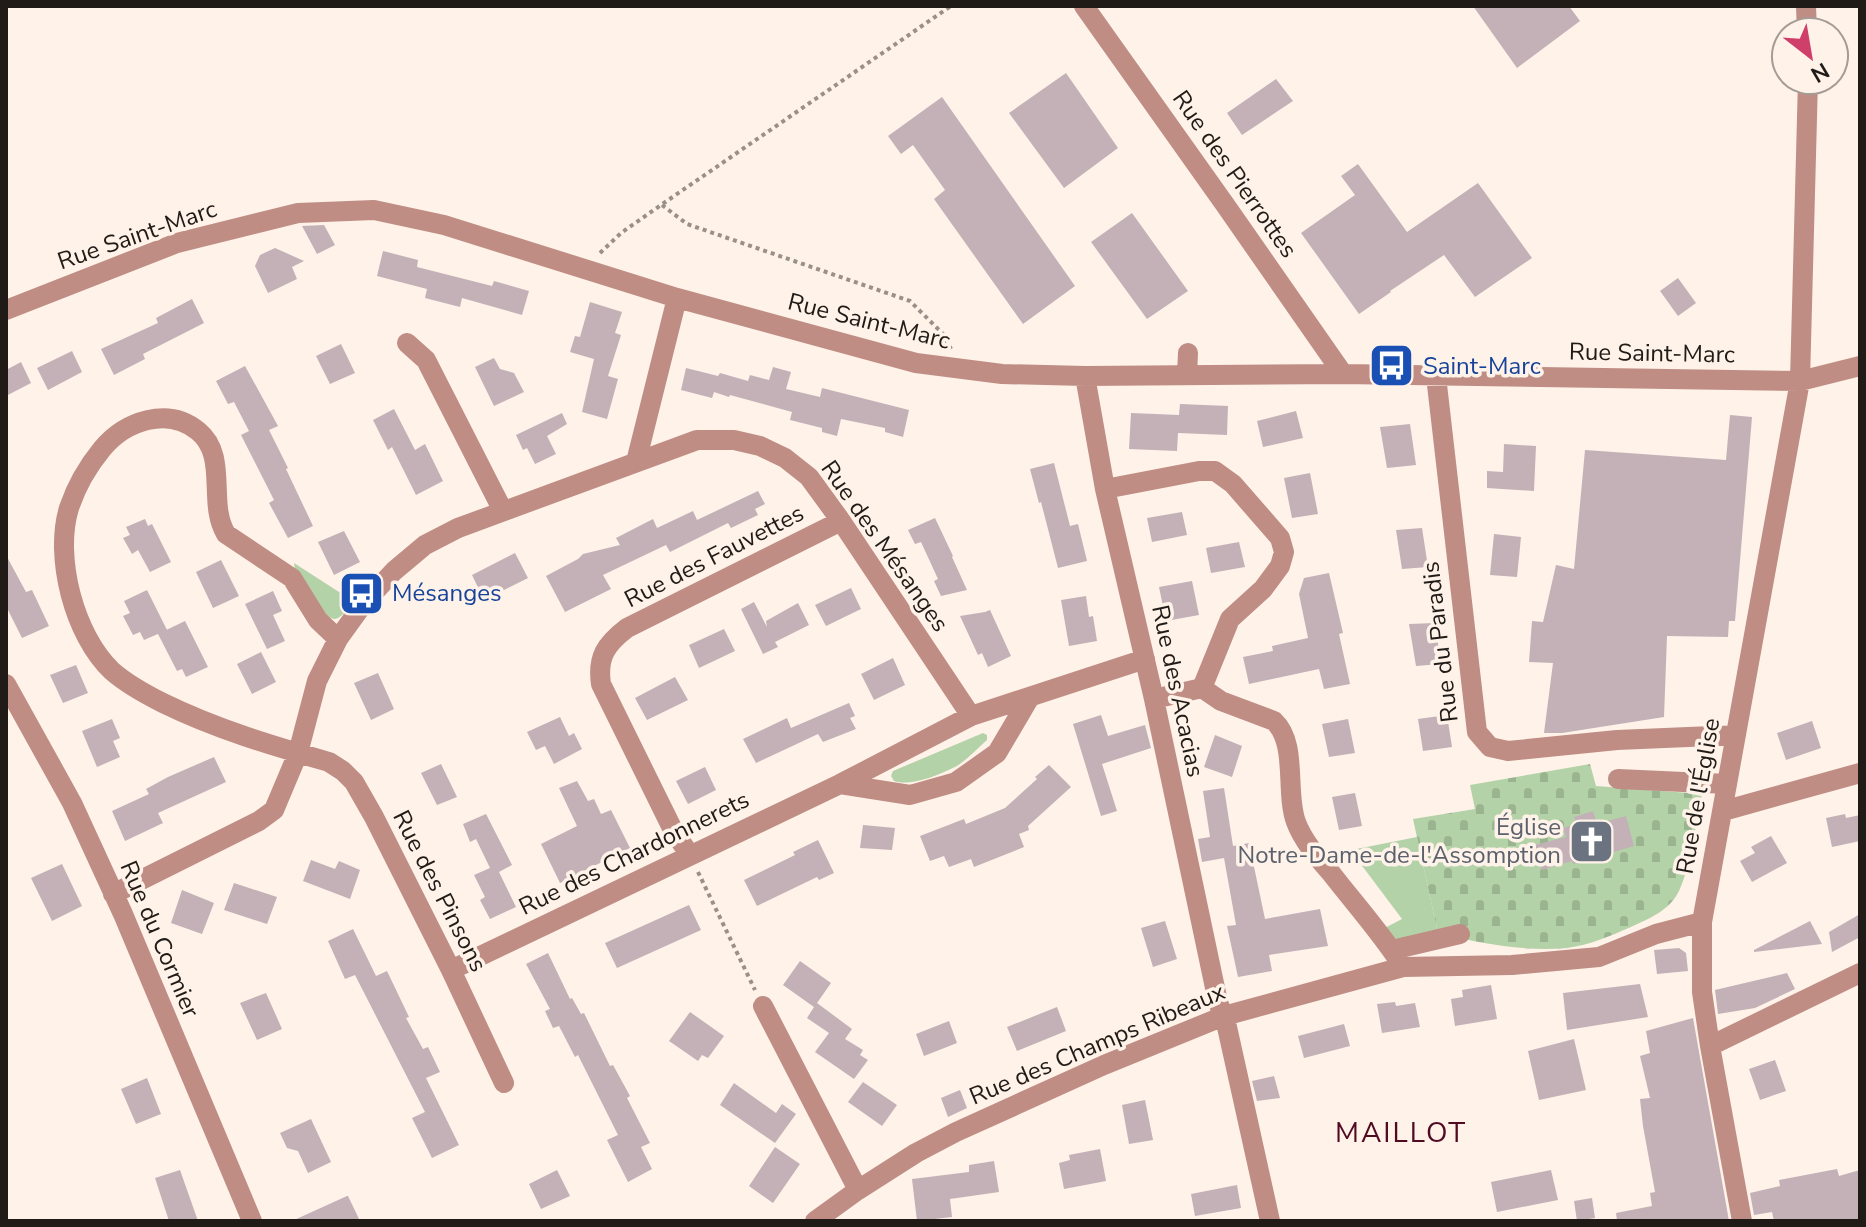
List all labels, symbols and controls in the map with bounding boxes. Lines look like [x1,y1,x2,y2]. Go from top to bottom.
north arrow [1770,16,1850,96]
text: N [1805,55,1835,89]
street label: Rue des Pierrottes [1165,84,1305,264]
street label: Rue Saint-Marc [53,193,221,277]
street label: Rue Saint-Marc [784,285,954,357]
street label: Rue Saint-Marc [1569,336,1735,370]
bus stop icon: Saint-Marc [1368,342,1416,390]
place label: Saint-Marc [1423,350,1541,382]
street label: Rue des Mésanges [814,454,956,638]
street label: Rue des Fauvettes [619,497,809,615]
street label: Rue du Paradis [1414,560,1466,724]
bus stop icon: Mésanges [337,569,385,617]
place label: Mésanges [392,577,502,609]
street label: Rue des Acacias [1144,602,1212,780]
street label: Rue de l'Église [1669,715,1727,877]
street label: Rue des Chardonnerets [514,783,754,923]
street label: Rue des Pinsons [385,805,495,977]
place label: Église Notre-Dame-de-l'Assomption [1237,811,1561,871]
church icon: Église Notre-Dame-de-l'Assomption [1568,817,1616,865]
street label: Rue du Cormier [113,856,207,1022]
street label: Rue des Champs Ribeaux [964,975,1230,1112]
district label: MAILLOT [1335,1114,1467,1152]

